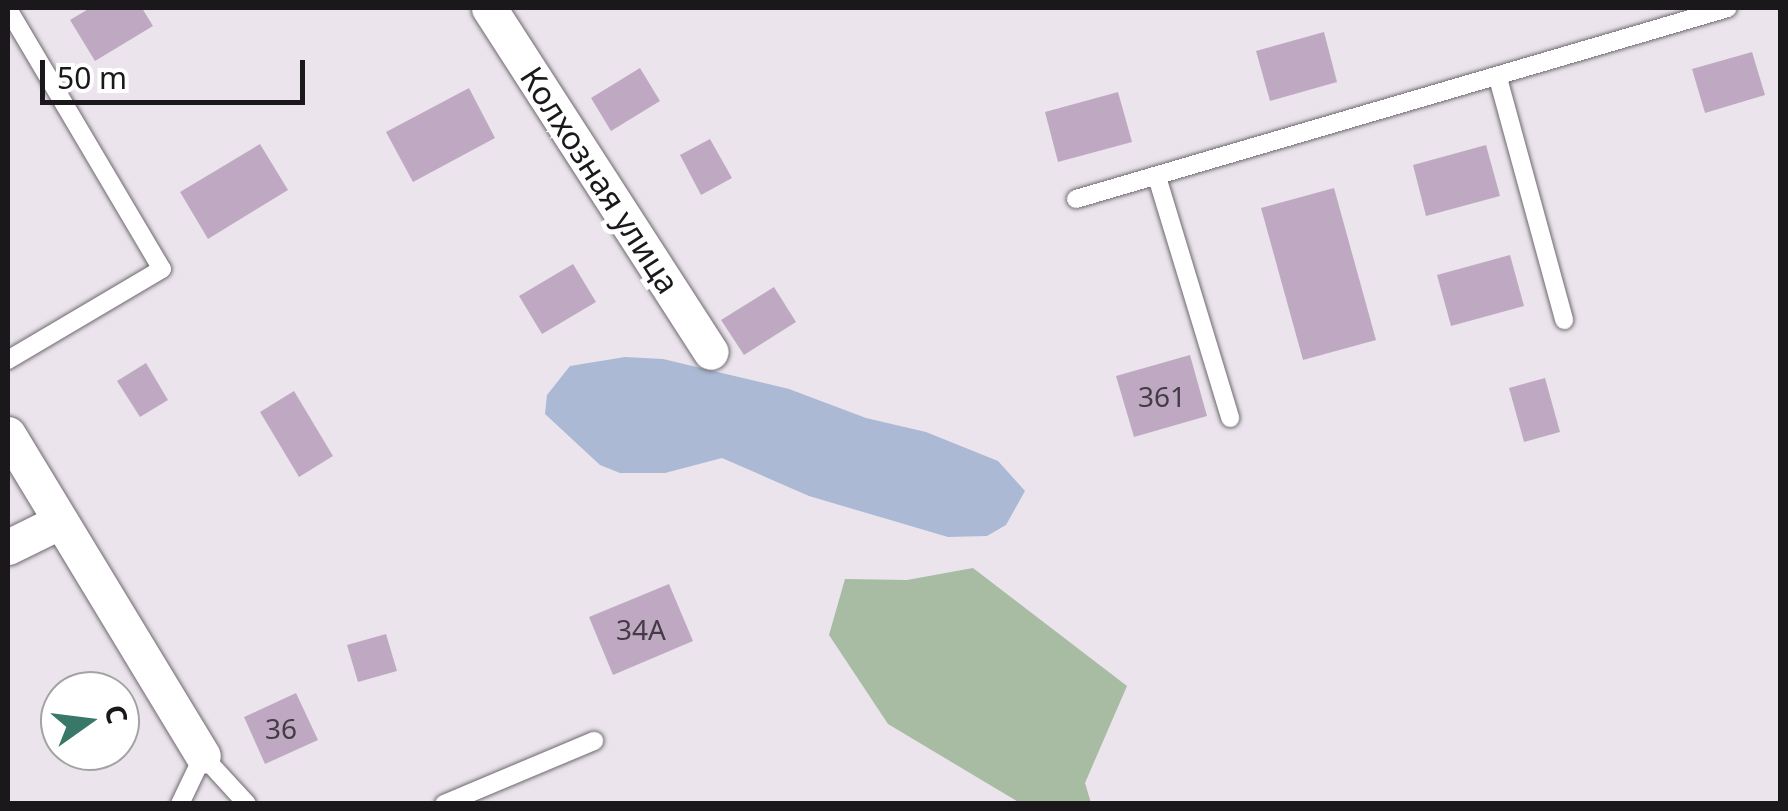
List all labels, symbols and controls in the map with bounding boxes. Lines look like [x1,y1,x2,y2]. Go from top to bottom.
scale bar [45,40,310,102]
text: 50 m [57,57,127,98]
street label: Колхозная улица [512,59,688,301]
house number: 361 [1138,379,1186,413]
house number: 34А [616,612,666,646]
north arrow [40,671,140,771]
text: С [97,701,138,728]
house number: 36 [265,711,297,745]

